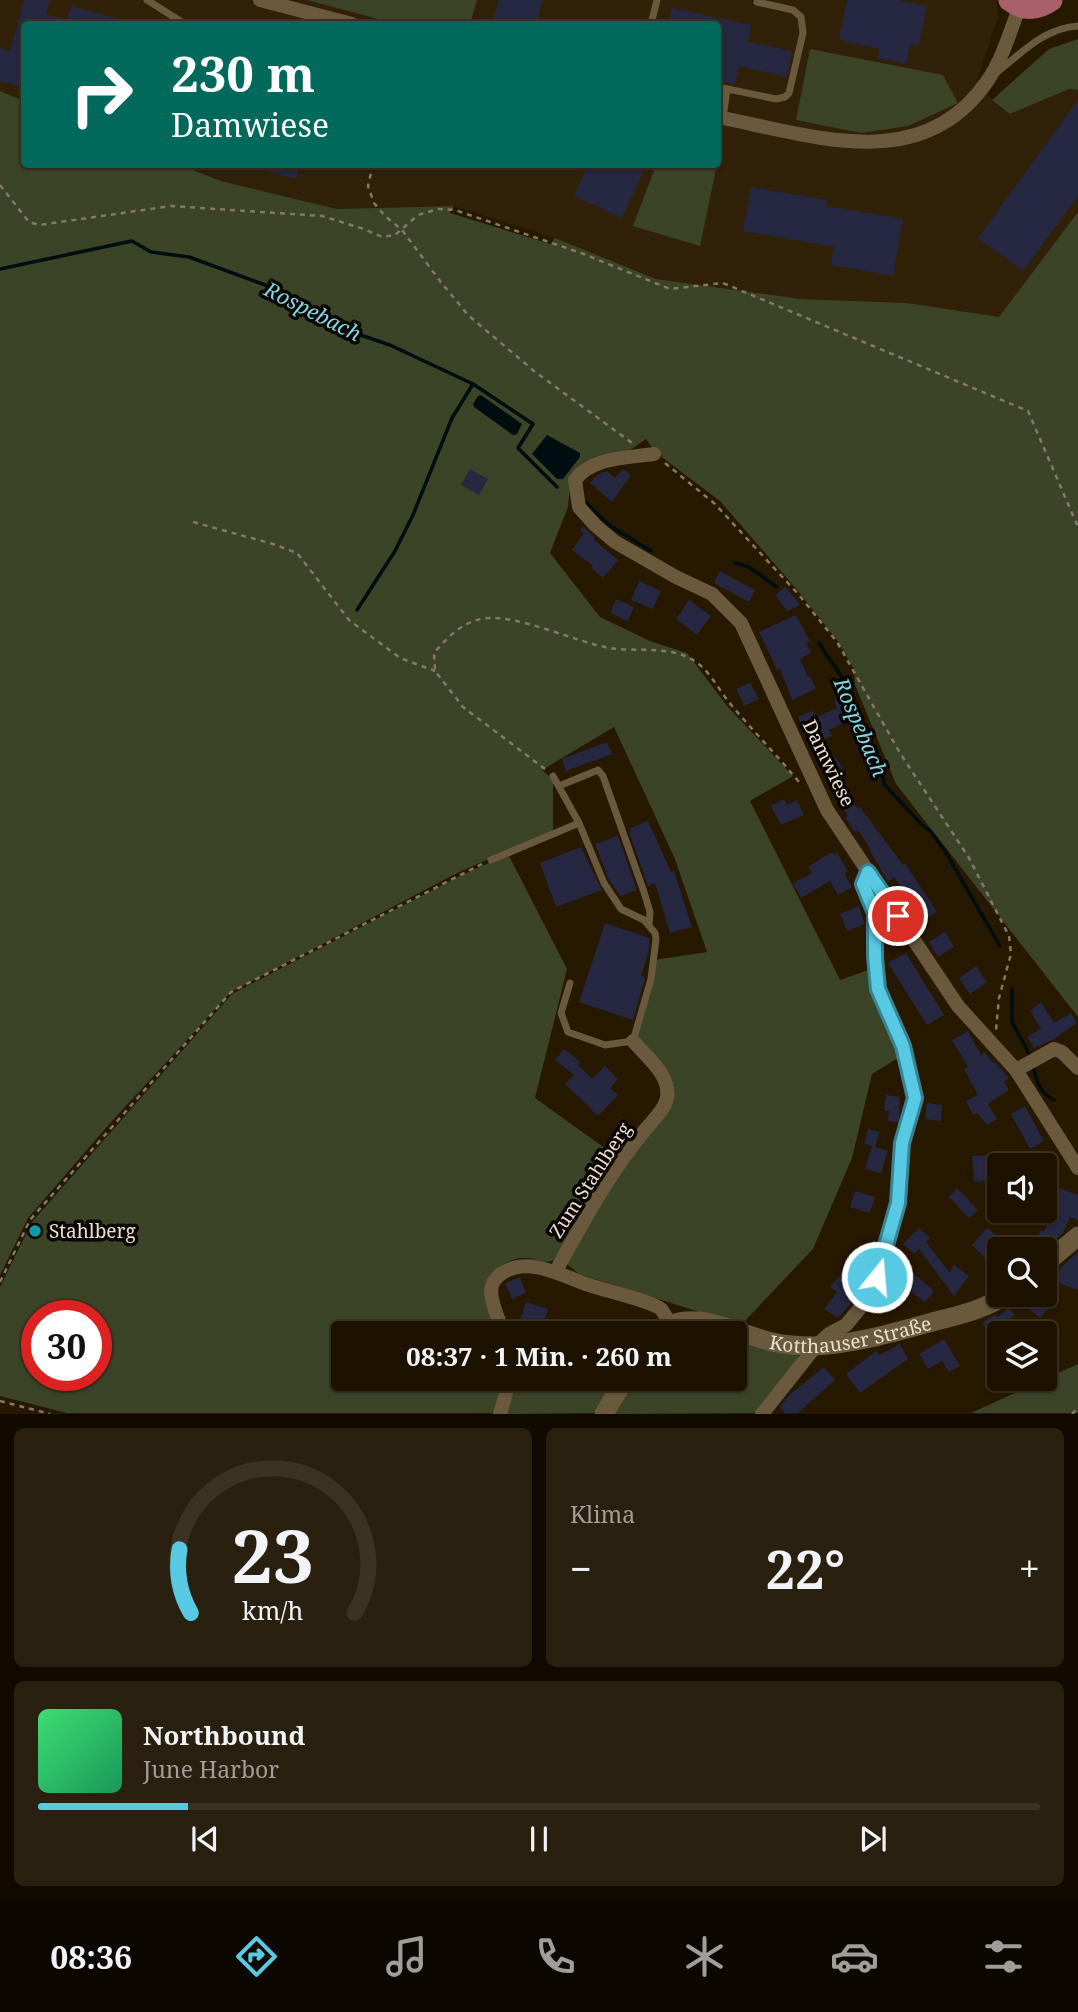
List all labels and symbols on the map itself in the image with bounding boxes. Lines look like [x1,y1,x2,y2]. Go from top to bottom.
water label: Rospebach [259,274,366,347]
water label: Rospebach [827,672,895,781]
street label: Damwiese [797,715,861,811]
pin [868,886,928,946]
street label: Zum Stahlberg [543,1117,637,1243]
place label: Stahlberg [49,1218,136,1244]
marker: Stahlberg [27,1223,43,1239]
position arrow [840,1240,914,1314]
speed limit sign: 30 [21,1300,112,1391]
street label: Kotthauser Straße [767,1310,934,1359]

